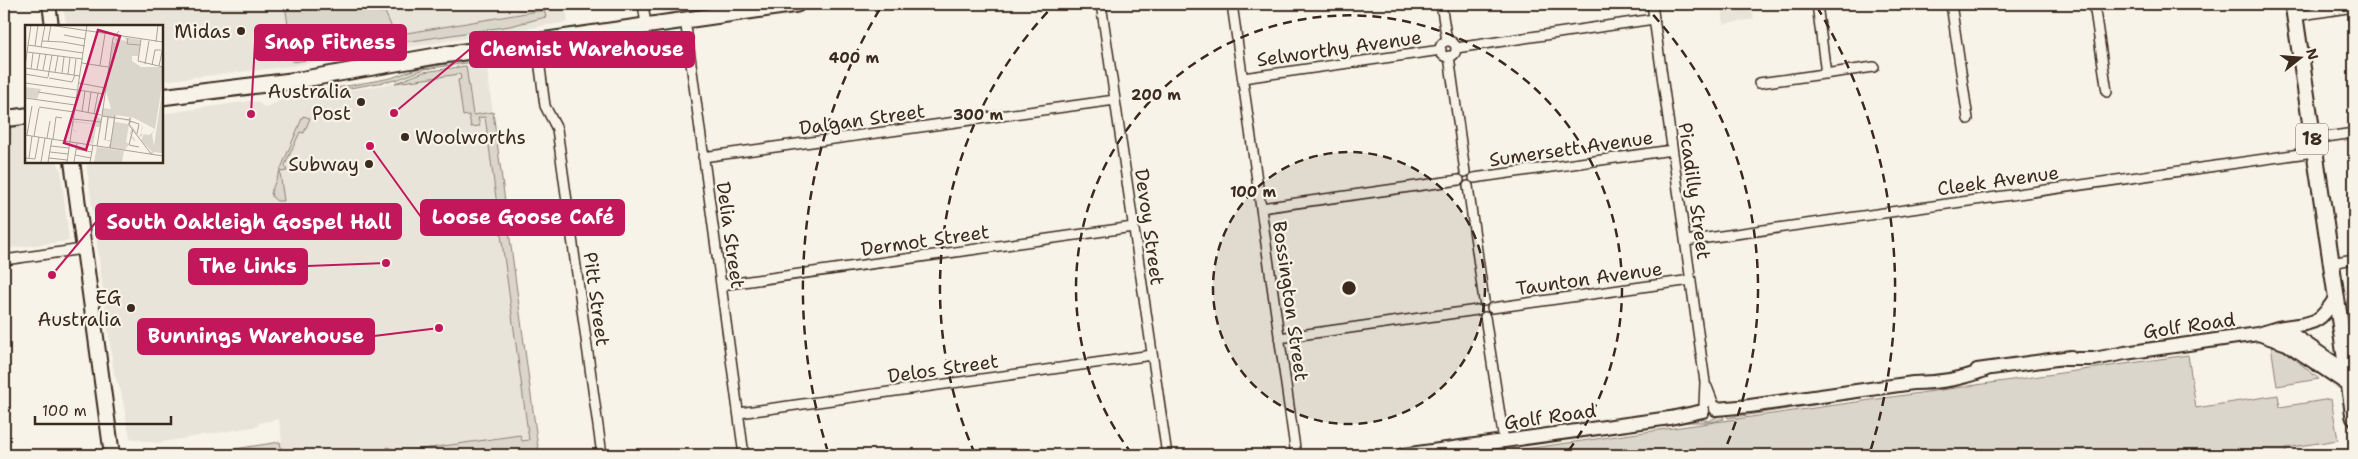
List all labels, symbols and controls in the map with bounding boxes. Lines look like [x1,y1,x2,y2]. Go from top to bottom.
place label: Midas [174,19,231,44]
inset map [25,25,162,162]
marker: Midas [235,25,247,37]
callout: Snap Fitness [255,25,406,60]
street label: Selworthy Avenue [1255,25,1423,72]
text: Snap Fitness [265,29,395,55]
callout: Chemist Warehouse [470,32,694,67]
north arrow [2276,32,2326,82]
text: Chemist Warehouse [480,36,684,62]
text: N [2302,46,2323,62]
text: 400 m [829,48,879,68]
place label: Australia Post [267,79,351,126]
text: 200 m [1131,85,1181,105]
marker: Australia Post [355,96,367,108]
street label: Dalgan Street [798,98,927,141]
text: 300 m [953,105,1003,125]
street label: Picadilly Street [1673,121,1717,261]
road number: 18 [2296,124,2328,154]
place label: Woolworths [415,125,526,150]
street label: Sumersett Avenue [1488,125,1655,172]
marker: Woolworths [399,131,411,143]
place label: Subway [288,152,359,177]
marker: Subway [363,158,375,170]
street label: Cleek Avenue [1936,160,2061,201]
street label: Devoy Street [1129,167,1170,287]
street label: Delia Street [711,180,750,290]
text: 100 m [1230,182,1276,202]
callout: Loose Goose Café [421,200,624,235]
callout: South Oakleigh Gospel Hall [96,204,401,239]
text: Loose Goose Café [432,204,614,230]
text: South Oakleigh Gospel Hall [107,209,392,235]
street label: Dermot Street [859,219,991,262]
street label: Bossington Street [1267,219,1314,383]
callout: The Links [189,249,307,284]
street label: Pitt Street [578,250,615,348]
text: The Links [199,253,297,279]
street label: Taunton Avenue [1514,256,1664,301]
centre of rings [1340,279,1358,297]
place label: EG Australia [37,285,121,332]
marker: EG Australia [125,302,137,314]
street label: Golf Road [2141,307,2237,344]
callout: Bunnings Warehouse [138,319,374,354]
text: Bunnings Warehouse [148,323,364,349]
street label: Delos Street [886,348,1000,389]
scale bar [35,394,171,426]
street label: Golf Road [1502,398,1598,435]
text: 100 m [42,401,87,421]

